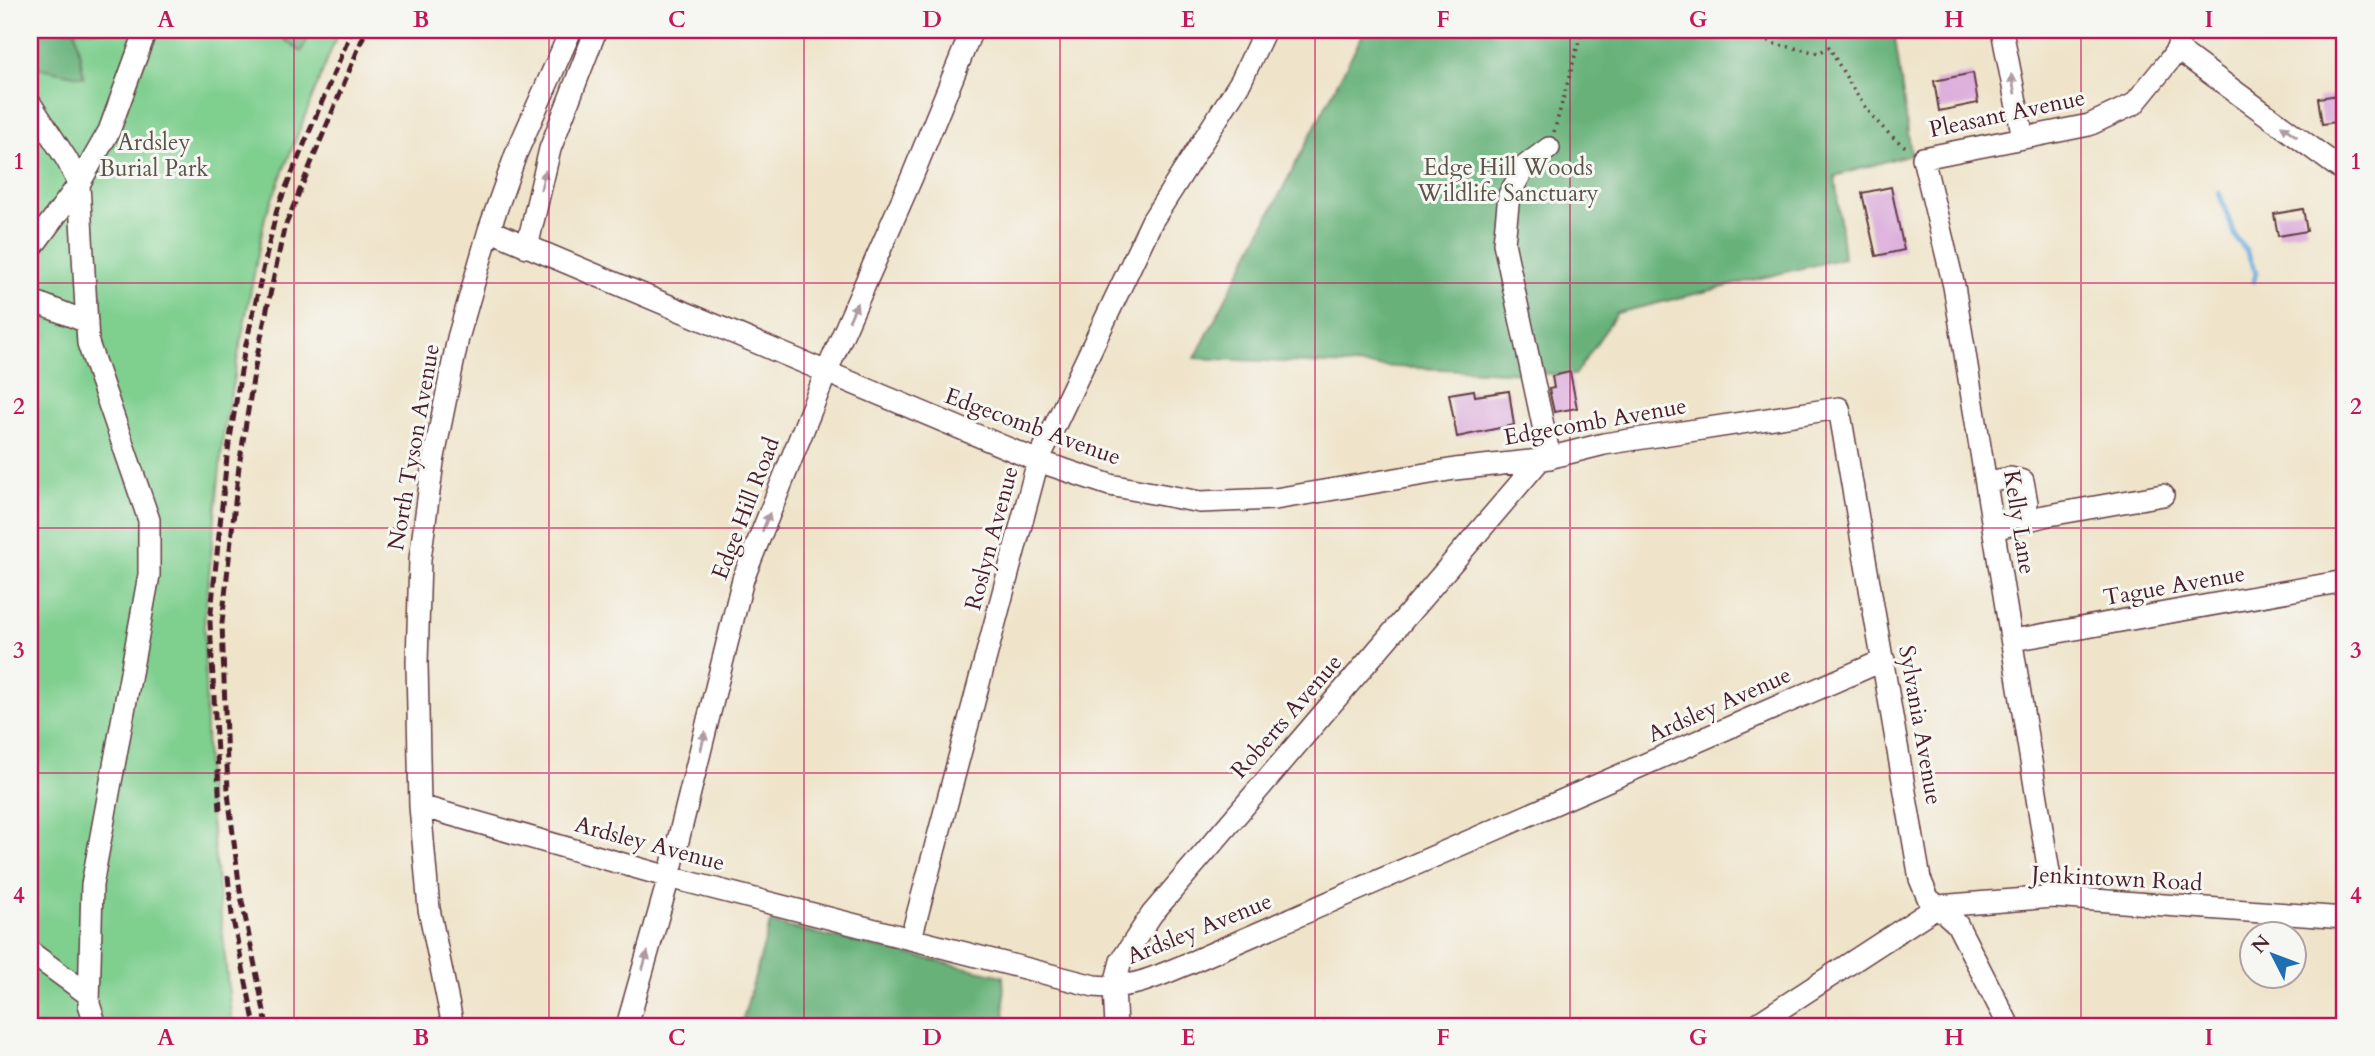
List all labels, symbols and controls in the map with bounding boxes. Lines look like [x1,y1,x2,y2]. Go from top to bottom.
text: A [157,4,175,35]
text: B [413,4,429,35]
text: C [668,4,686,35]
text: D [922,4,942,35]
text: E [1181,4,1195,35]
text: F [1436,4,1450,35]
text: G [1689,4,1708,35]
text: H [1944,4,1964,35]
text: I [2205,4,2213,35]
one-way arrow [2007,73,2018,95]
street label: Pleasant Avenue [1926,82,2088,145]
one-way arrow [2280,124,2298,138]
park label: Ardsley Burial Park [99,127,209,184]
text: 1 [13,146,25,177]
text: 1 [2350,146,2362,177]
park label: Edge Hill Woods Wildlife Sanctuary [1416,152,1599,209]
one-way arrow [538,169,549,191]
one-way arrow [847,302,859,322]
street label: North Tyson Avenue [380,341,447,553]
street label: Edgecomb Avenue [940,380,1125,473]
street label: Edgecomb Avenue [1501,390,1689,453]
text: 2 [13,391,25,422]
text: 2 [2350,391,2362,422]
street label: Edge Hill Road [704,432,787,584]
street label: Roslyn Avenue [957,463,1026,614]
street label: Kelly Lane [1996,468,2043,576]
one-way arrow [760,512,771,533]
street label: Tague Avenue [2101,558,2247,613]
text: 3 [13,635,25,666]
text: 3 [2350,635,2362,666]
street label: Sylvania Avenue [1891,643,1950,807]
street label: Roberts Avenue [1224,648,1349,785]
street label: Ardsley Avenue [1643,659,1796,750]
one-way arrow [698,729,709,751]
street label: Ardsley Avenue [572,809,728,878]
street label: Jenkintown Road [2028,858,2204,898]
text: 4 [13,880,25,911]
text: 4 [2350,880,2362,911]
street label: Ardsley Avenue [1122,885,1276,972]
north arrow [2238,920,2308,990]
text: N [2246,929,2277,959]
one-way arrow [640,949,651,971]
text: A [157,1022,175,1053]
text: B [413,1022,429,1053]
text: C [668,1022,686,1053]
text: D [922,1022,942,1053]
text: E [1181,1022,1195,1053]
text: F [1436,1022,1450,1053]
text: G [1689,1022,1708,1053]
text: H [1944,1022,1964,1053]
text: I [2205,1022,2213,1053]

